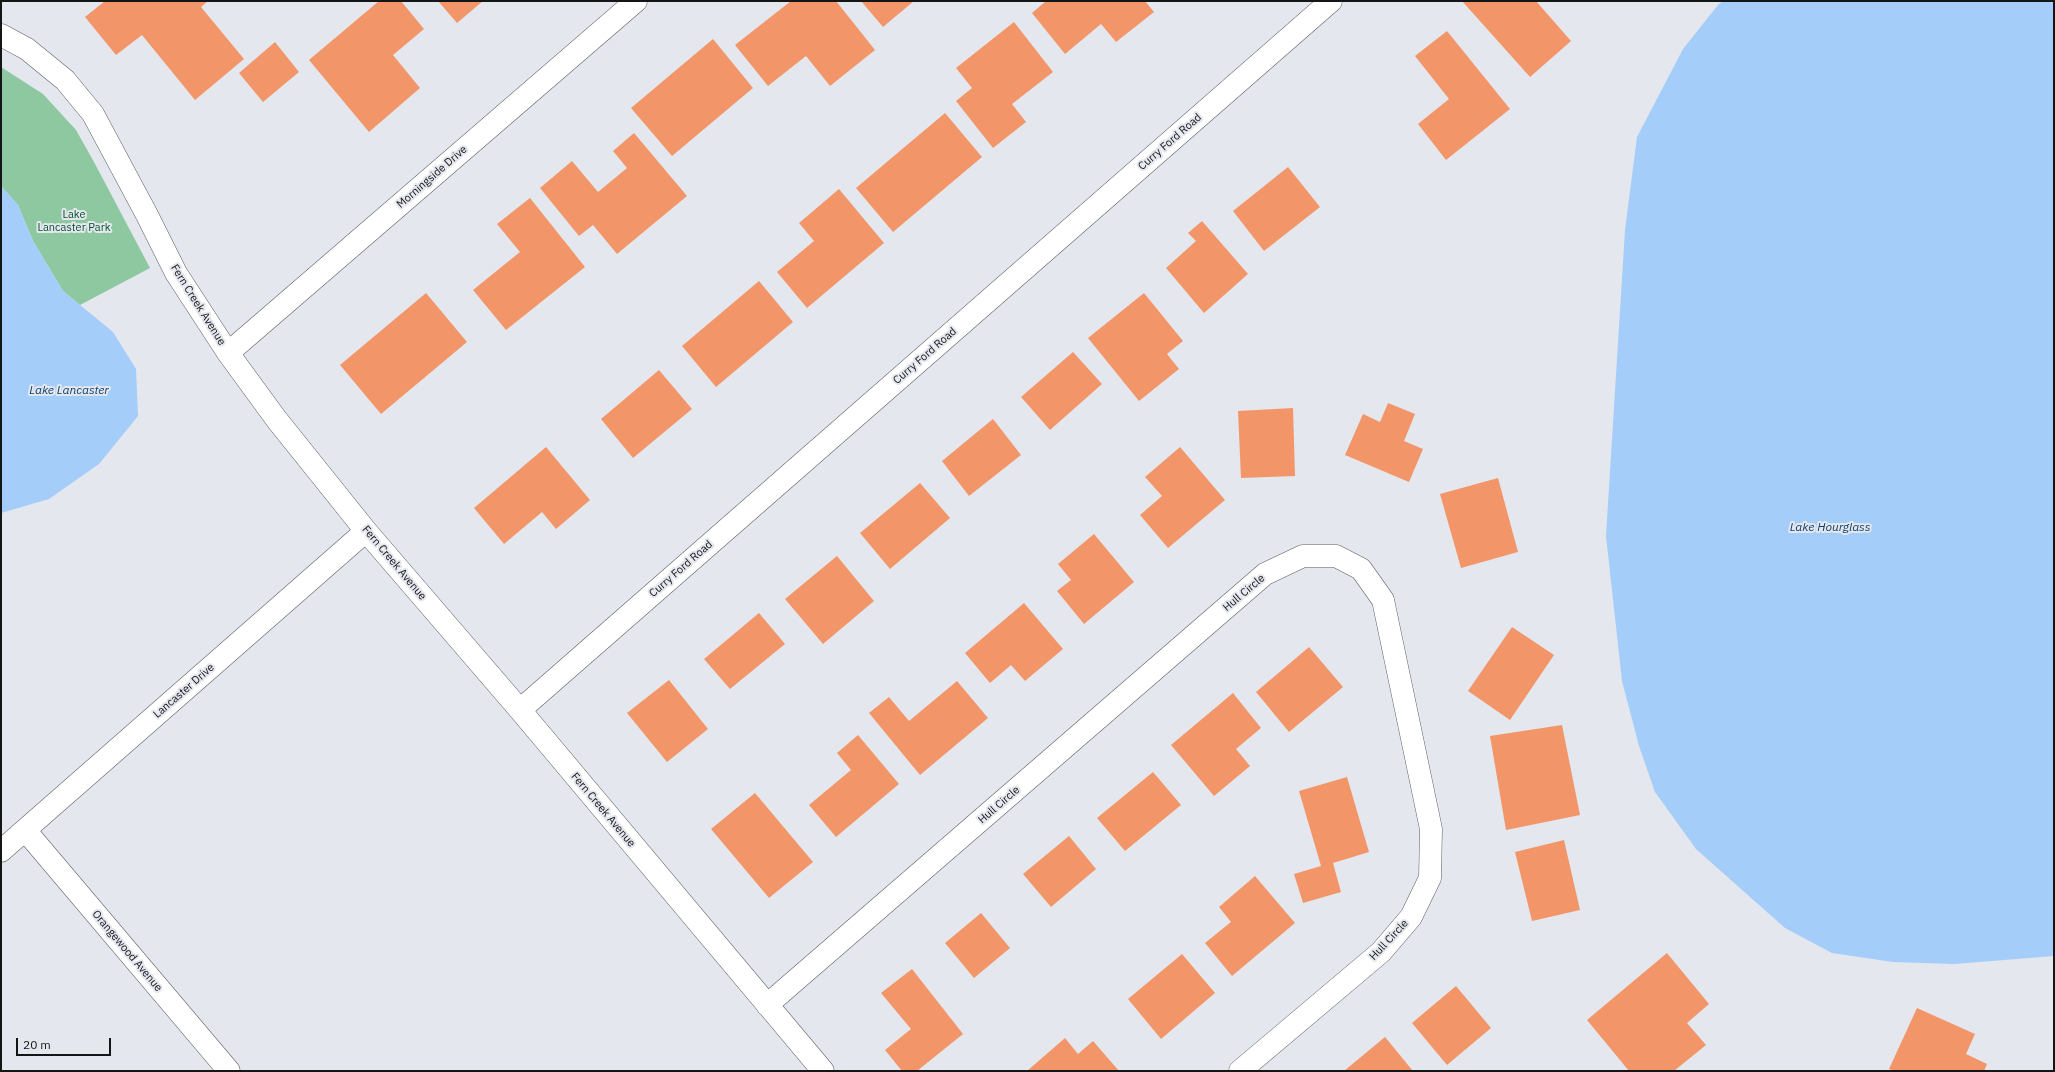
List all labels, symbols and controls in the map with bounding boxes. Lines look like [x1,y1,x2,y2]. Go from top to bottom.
street label: Curry Ford Road [1136,111,1204,173]
street label: Morningside Drive [394,143,470,211]
park label: Lake Lancaster Park [37,208,111,234]
street label: Fern Creek Avenue [168,262,228,348]
street label: Curry Ford Road [891,325,959,387]
water label: Lake Lancaster [29,384,109,398]
water label: Lake Hourglass [1790,521,1870,535]
street label: Fern Creek Avenue [359,523,429,603]
street label: Curry Ford Road [647,538,715,600]
street label: Hull Circle [1220,572,1268,614]
street label: Lancaster Drive [151,661,217,721]
street label: Fern Creek Avenue [568,770,638,850]
street label: Hull Circle [976,783,1022,827]
street label: Orangewood Avenue [89,908,165,994]
street label: Hull Circle [1367,917,1411,963]
scale bar [18,1030,113,1056]
text: 20 m [23,1037,51,1052]

